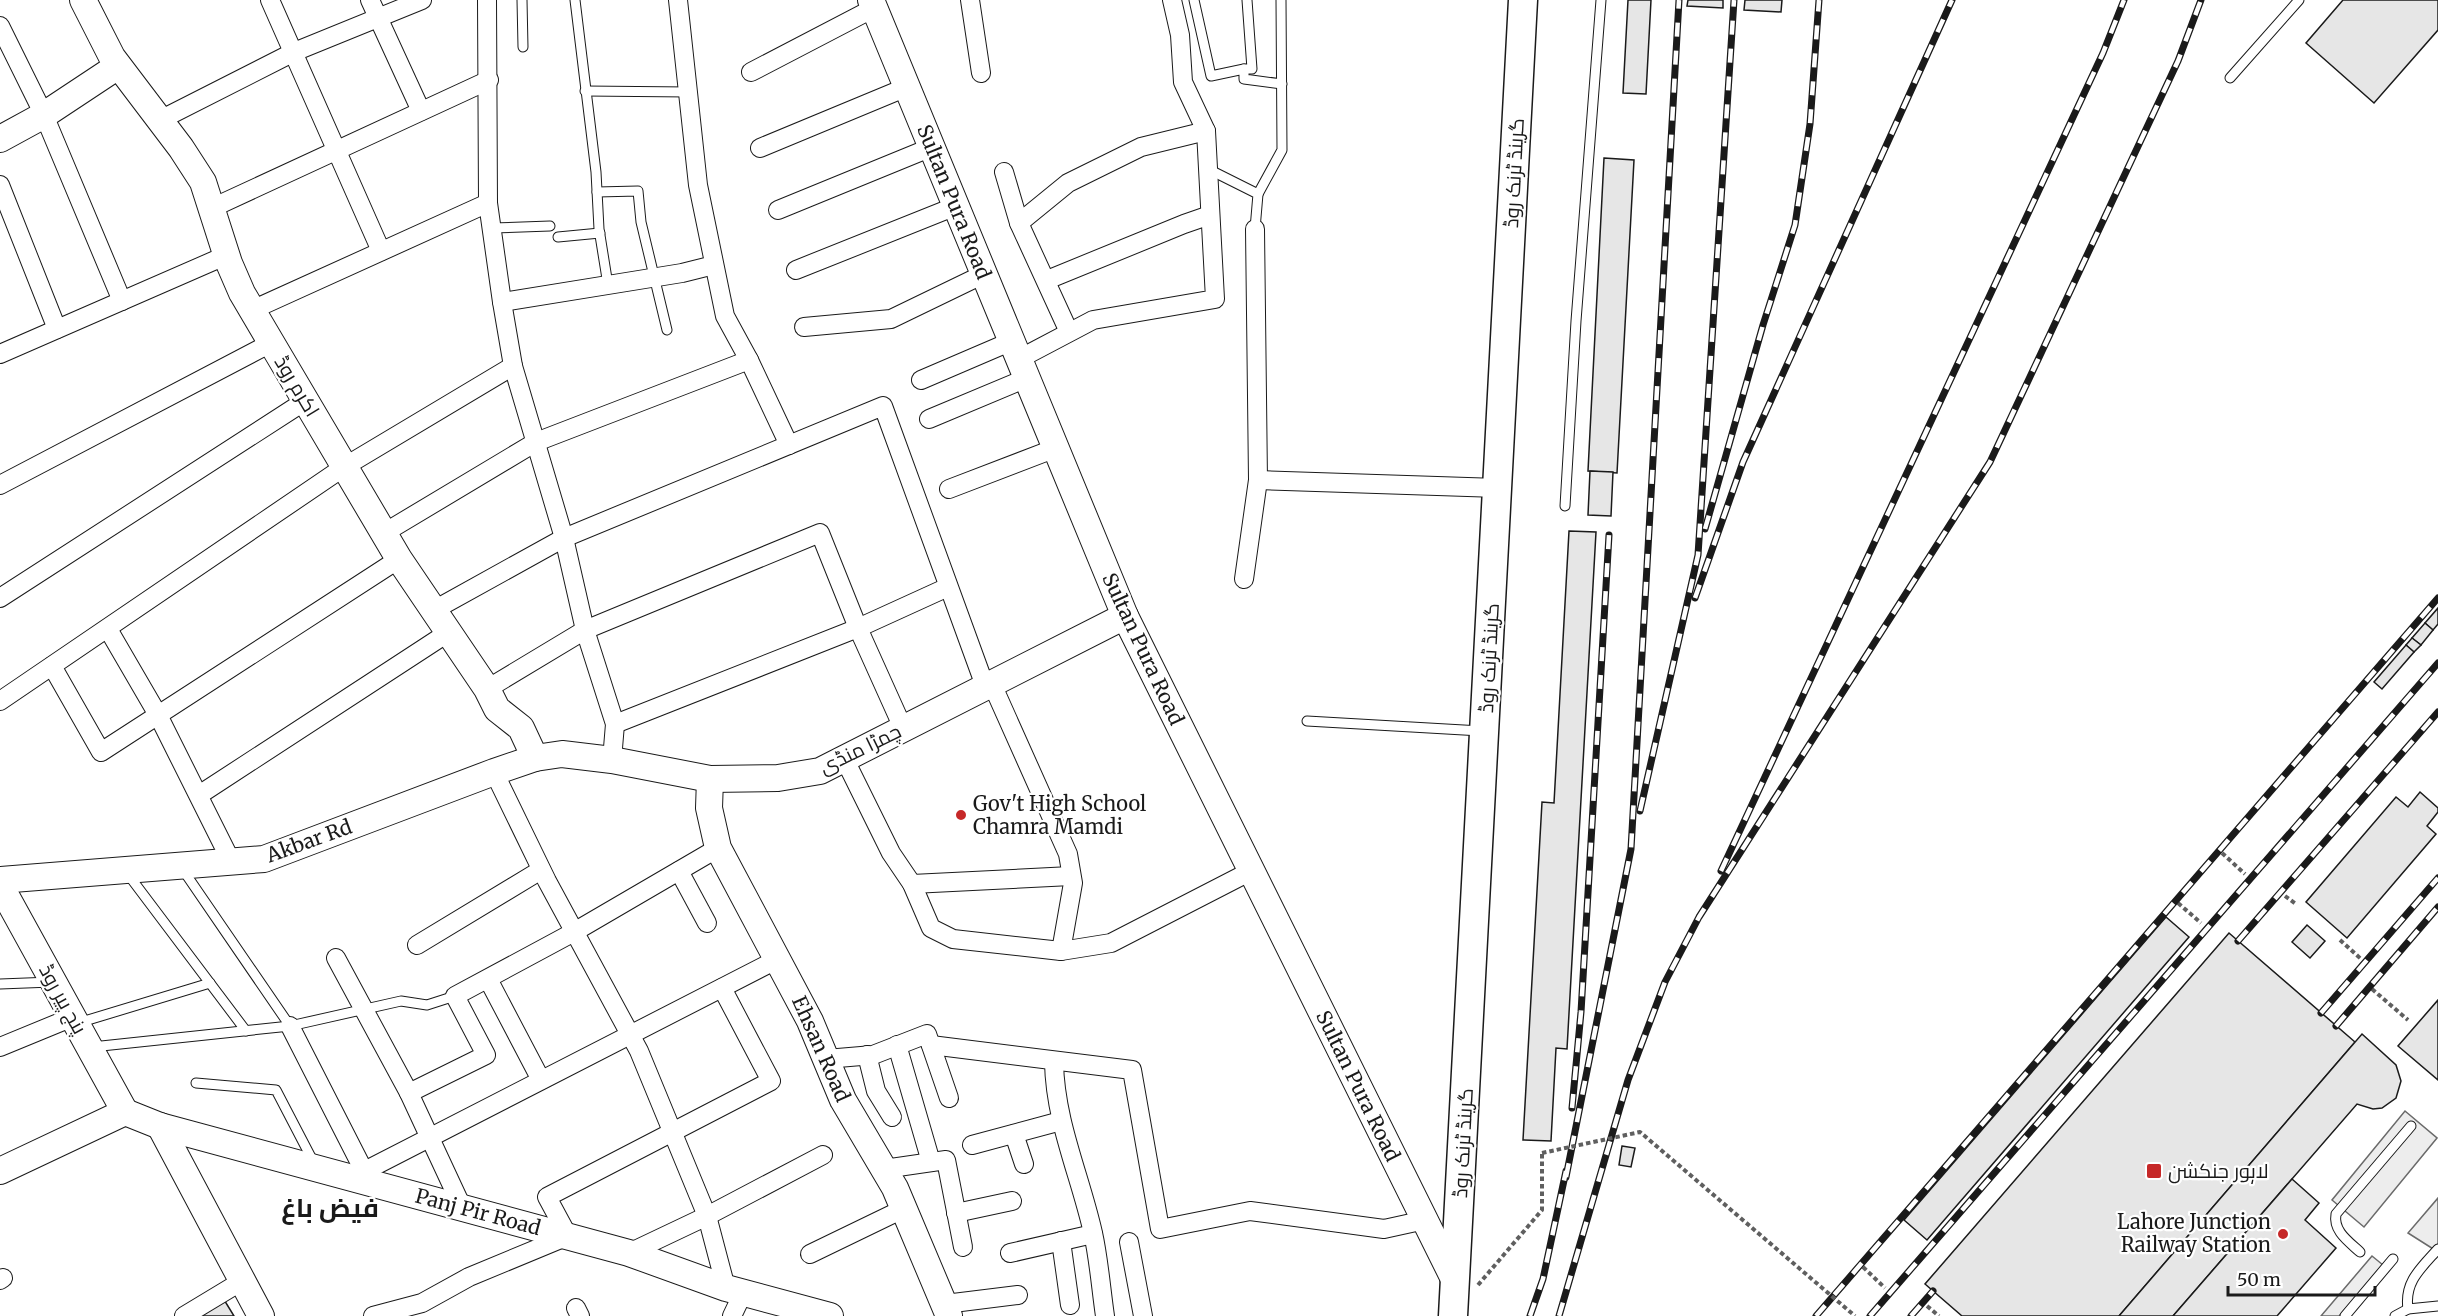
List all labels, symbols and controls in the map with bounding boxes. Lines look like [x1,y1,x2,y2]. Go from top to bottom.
street label: گرینڈ ٹرنک روڈ [1498,118,1529,228]
street label: Sultan Pura Road [912,121,997,283]
street label: اکرم روڈ [268,351,325,422]
street label: Sultan Pura Road [1097,569,1190,729]
street label: گرینڈ ٹرنک روڈ [1473,603,1504,713]
street label: چمڑا منڈی [815,718,905,780]
place label: Gov't High School Chamra Mamdi [973,791,1146,839]
marker: Gov't High School Chamra Mamdi [954,808,968,822]
street label: Akbar Rd [262,814,355,868]
street label: پنج پیر روڈ [32,959,93,1040]
street label: Ehsan Road [787,992,856,1106]
street label: Sultan Pura Road [1311,1006,1406,1165]
street label: گرینڈ ٹرنک روڈ [1447,1088,1478,1198]
place label: لاہور جنکشن [2168,1158,2269,1184]
marker: لاہور جنکشن [2145,1162,2163,1180]
street label: Panj Pir Road [413,1183,544,1240]
district label: فیض باغ [281,1191,379,1225]
place label: Lahore Junction Railway Station [2117,1209,2271,1257]
marker: Lahore Junction Railway Station [2276,1227,2290,1241]
scale bar [2228,1259,2375,1297]
text: 50 m [2237,1268,2281,1291]

